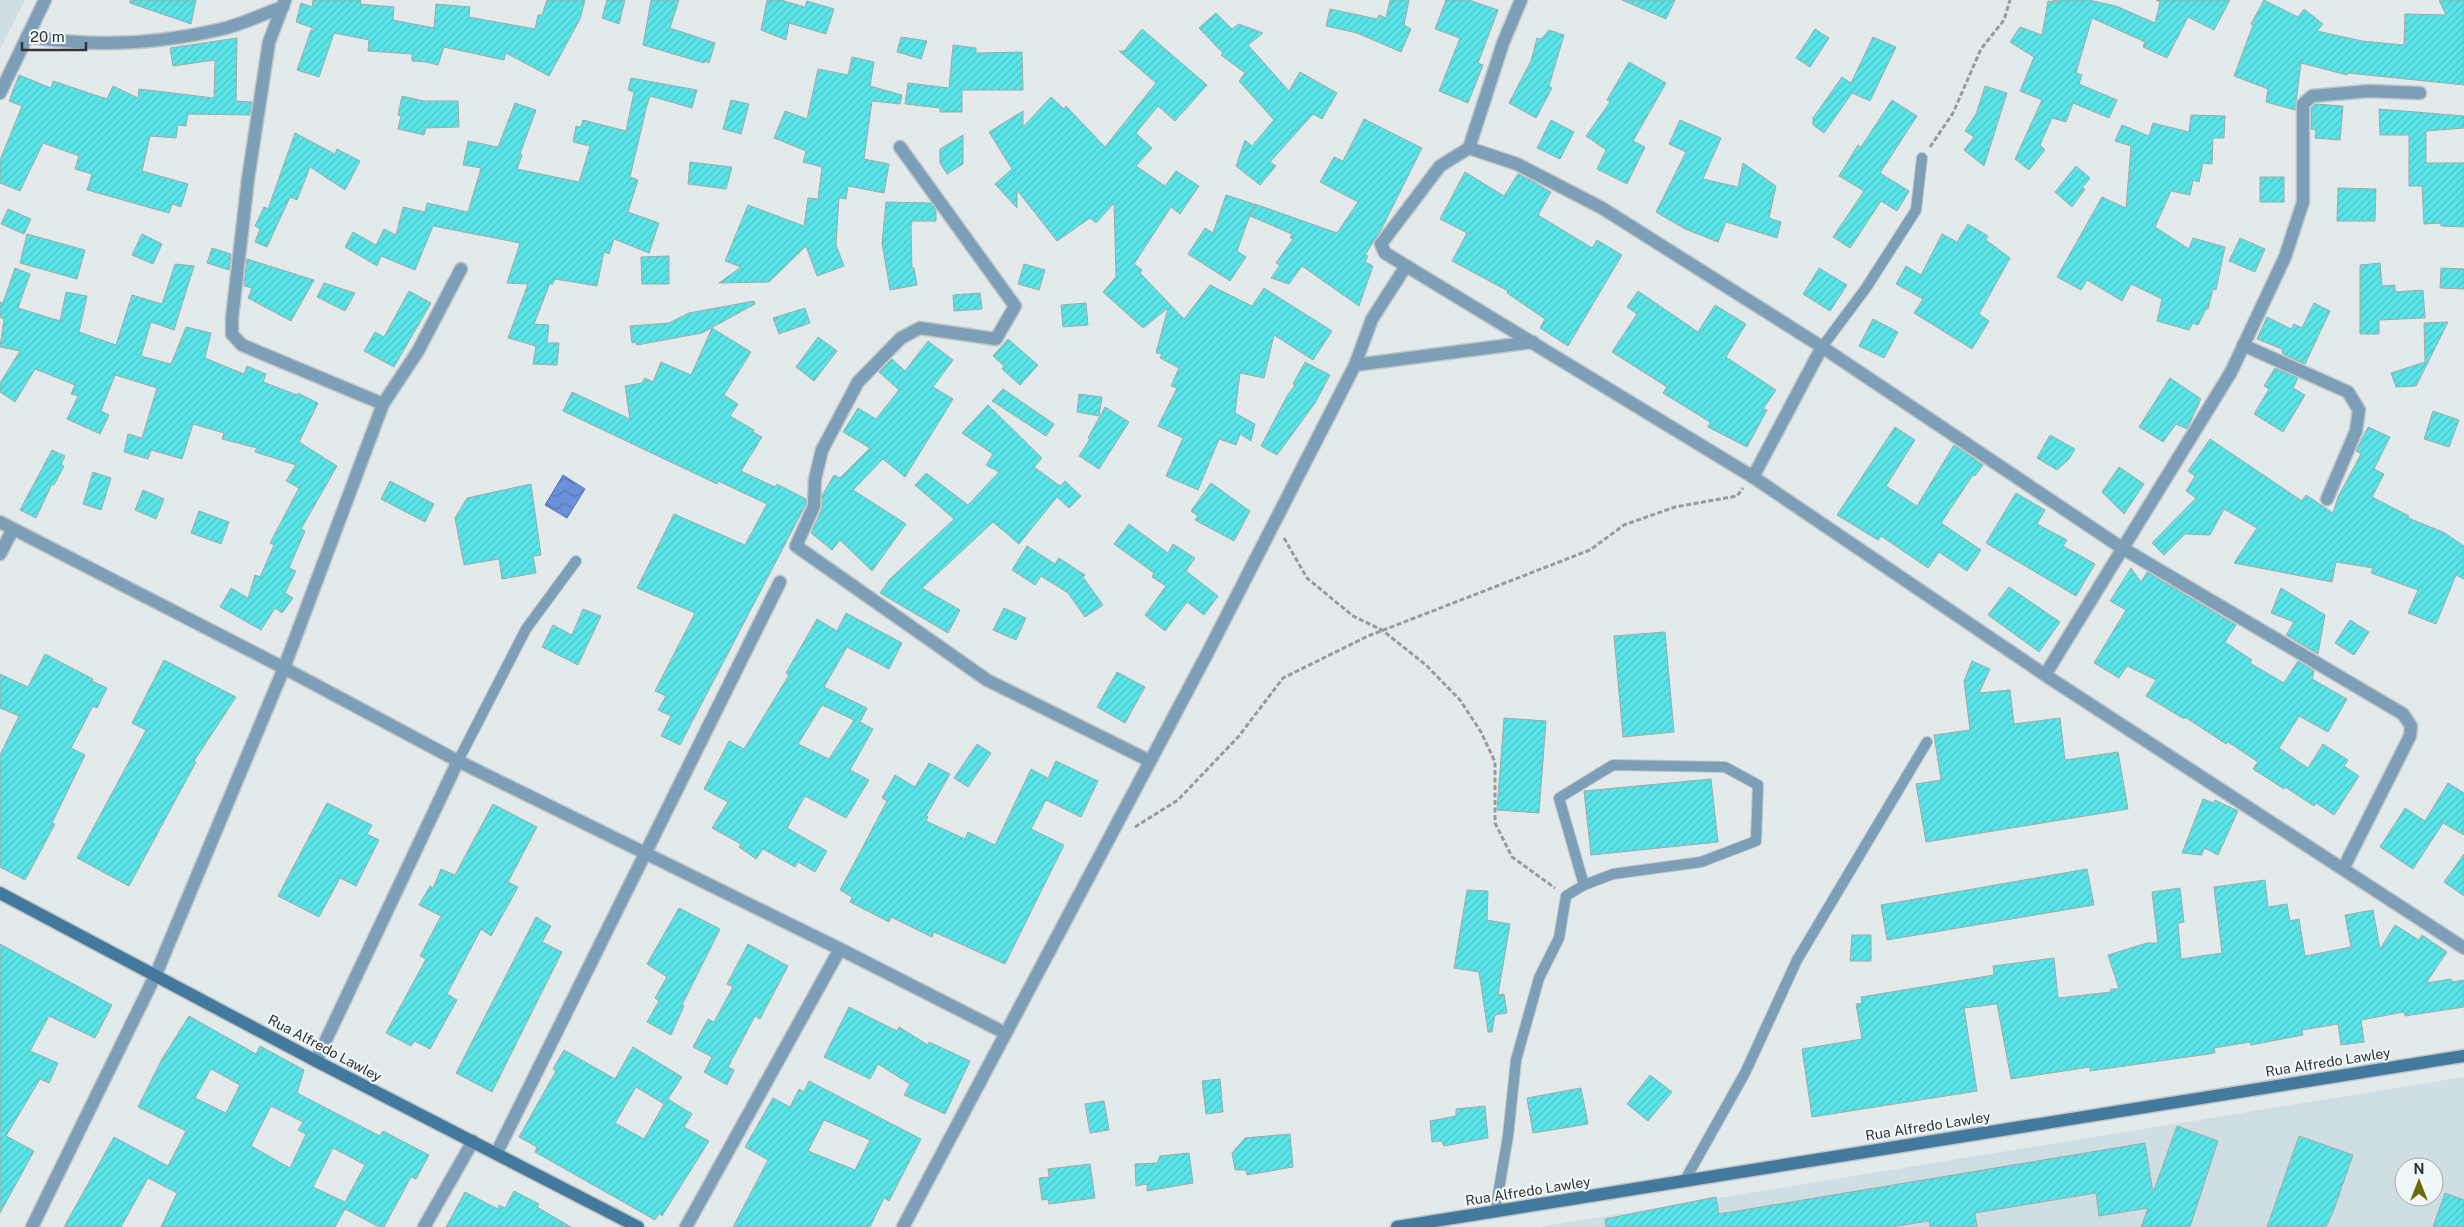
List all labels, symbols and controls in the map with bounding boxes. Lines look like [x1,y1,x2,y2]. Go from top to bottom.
scale bar [22,20,86,52]
text: 20 m [30,28,65,45]
street label: Rua Alfredo Lawley [265,1011,385,1085]
street label: Rua Alfredo Lawley [2264,1044,2392,1080]
street label: Rua Alfredo Lawley [1864,1108,1992,1144]
north arrow [2394,1157,2444,1207]
text: N [2414,1161,2424,1177]
street label: Rua Alfredo Lawley [1464,1173,1592,1209]

